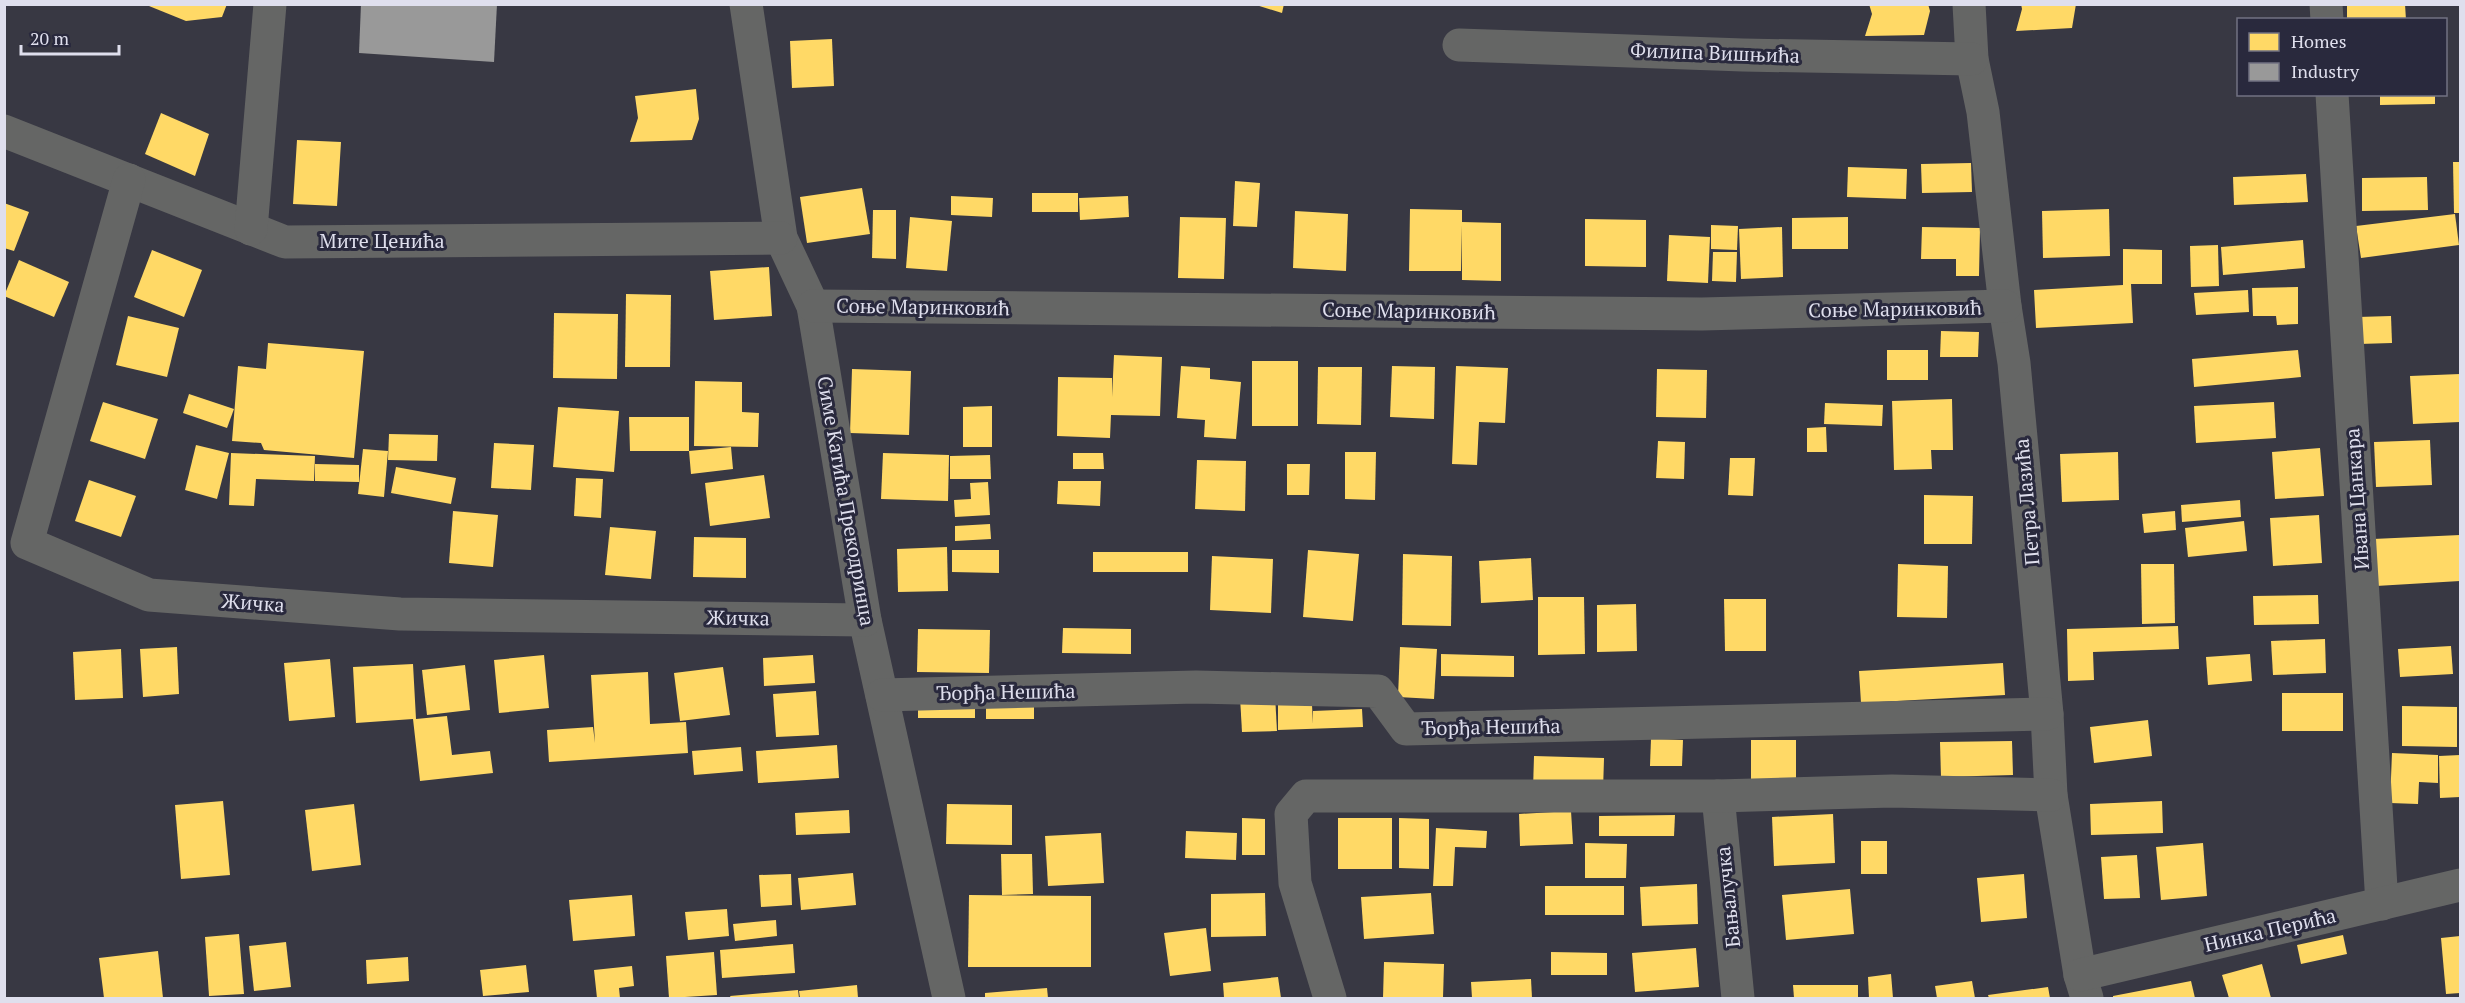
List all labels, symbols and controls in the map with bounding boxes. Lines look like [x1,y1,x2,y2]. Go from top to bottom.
scale bar [21,18,118,56]
legend [2237,18,2447,96]
text: 20 m [30,26,70,50]
text: Homes [2291,29,2346,53]
street label: Филипа Вишњића [1630,36,1800,69]
text: Industry [2291,59,2360,83]
street label: Мите Ценића [319,227,445,254]
street label: Соње Маринковић [836,291,1010,322]
street label: Соње Маринковић [1808,293,1982,324]
street label: Соње Маринковић [1322,295,1496,326]
street label: Симе Катића Прекодринца [811,374,882,628]
street label: Ивана Цанкара [2338,427,2375,571]
street label: Петра Лазића [2008,437,2045,567]
street label: Жичка [221,587,286,618]
street label: Жичка [706,603,770,632]
street label: Ђорђа Нешића [936,677,1076,706]
street label: Ђорђа Нешића [1421,712,1561,741]
street label: Бањалучка [1709,845,1746,949]
street label: Нинка Перића [2201,901,2338,958]

